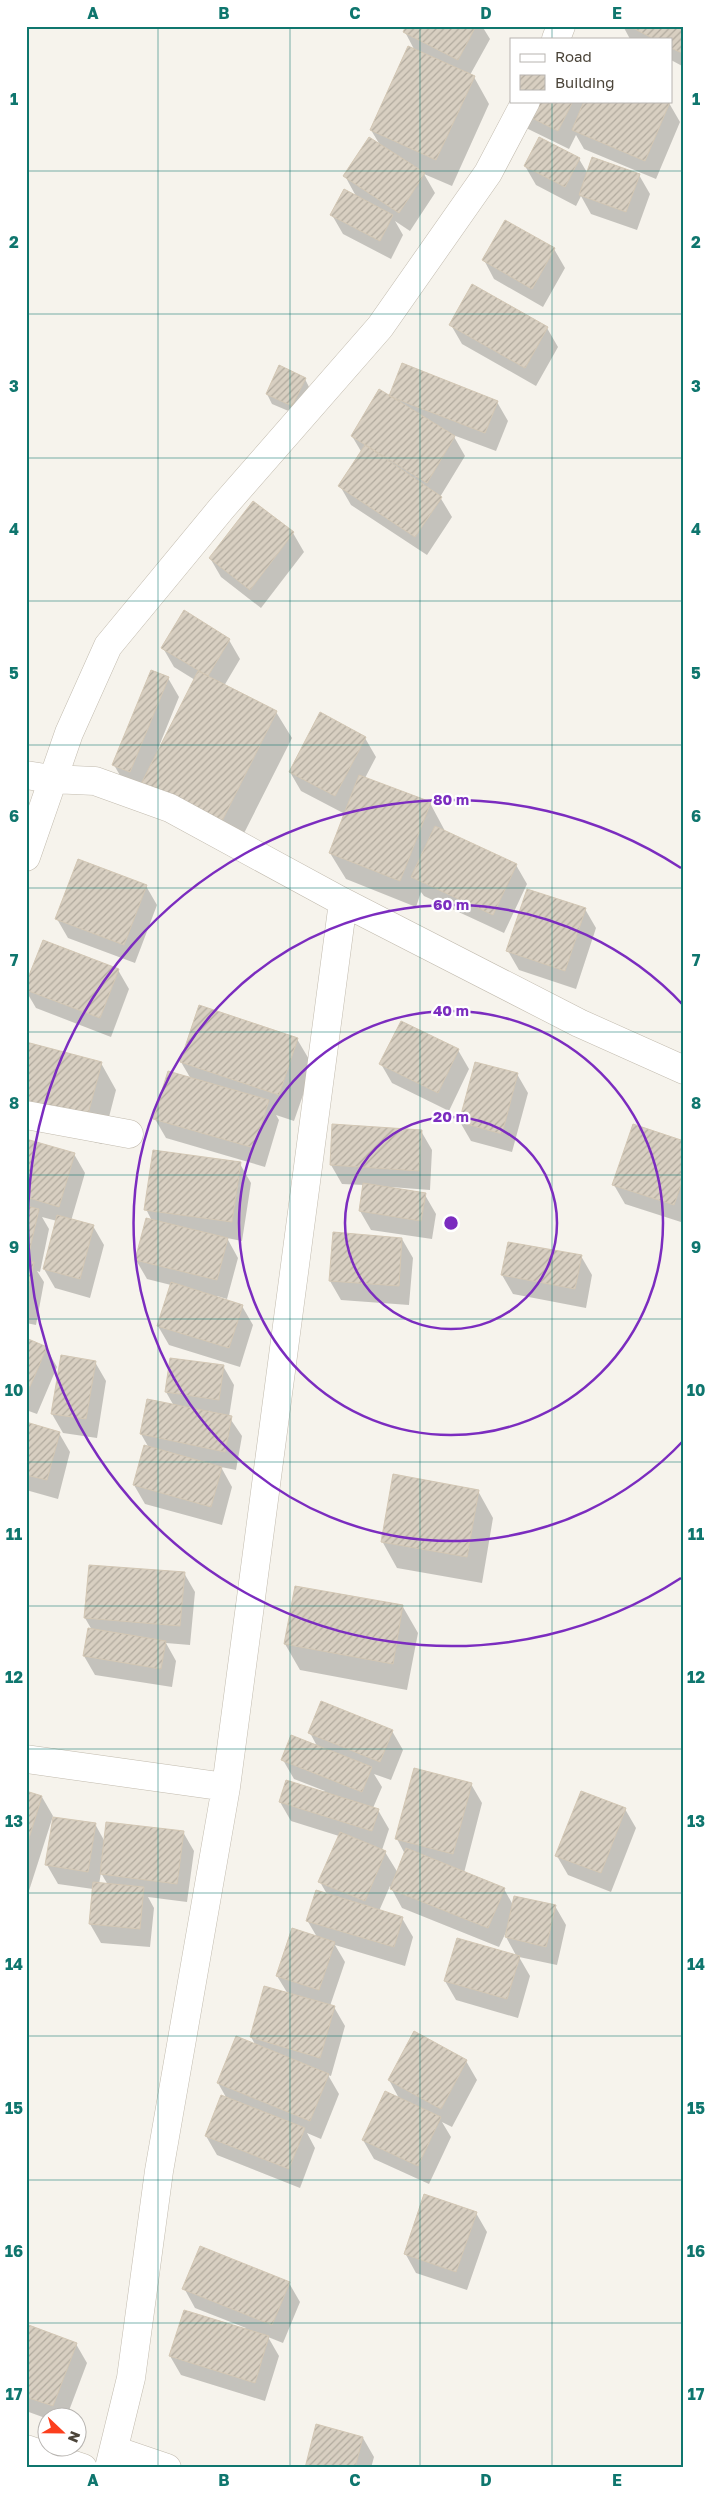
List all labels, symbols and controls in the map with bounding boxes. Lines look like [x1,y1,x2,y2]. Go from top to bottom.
text: A [87,3,99,23]
text: B [218,3,230,23]
text: C [349,3,361,23]
text: D [480,3,492,23]
text: E [612,3,622,23]
legend [510,38,672,102]
text: Road [555,47,592,65]
text: Building [555,73,615,91]
text: 1 [10,89,18,109]
text: 1 [692,89,700,109]
text: 2 [9,232,19,252]
text: 2 [691,232,701,252]
text: 3 [9,376,19,396]
text: 3 [691,376,701,396]
text: 4 [9,519,19,539]
text: 4 [691,519,701,539]
text: 5 [9,663,19,683]
text: 5 [691,663,701,683]
text: 80 m [433,790,469,808]
text: 6 [9,806,19,826]
text: 6 [691,806,701,826]
text: 60 m [433,895,469,913]
text: 7 [10,950,19,970]
text: 7 [692,950,701,970]
text: 40 m [433,1001,469,1019]
text: 8 [9,1093,19,1113]
text: 8 [691,1093,701,1113]
text: 20 m [433,1107,469,1125]
centre of rings [442,1214,460,1232]
text: 9 [9,1237,19,1257]
text: 9 [691,1237,701,1257]
text: 10 [5,1380,23,1400]
text: 10 [687,1380,705,1400]
text: 11 [6,1524,22,1544]
text: 11 [688,1524,704,1544]
text: 12 [5,1667,23,1687]
text: 12 [687,1667,705,1687]
text: 13 [5,1811,23,1831]
text: 13 [687,1811,705,1831]
text: 14 [5,1954,23,1974]
text: 14 [687,1954,705,1974]
text: 15 [5,2098,23,2118]
text: 15 [687,2098,705,2118]
text: 16 [5,2241,23,2261]
text: 16 [687,2241,705,2261]
text: 17 [6,2384,23,2404]
text: 17 [688,2384,705,2404]
north arrow [38,2406,88,2456]
text: N [65,2429,84,2445]
text: A [87,2470,99,2490]
text: B [218,2470,230,2490]
text: C [349,2470,361,2490]
text: D [480,2470,492,2490]
text: E [612,2470,622,2490]

